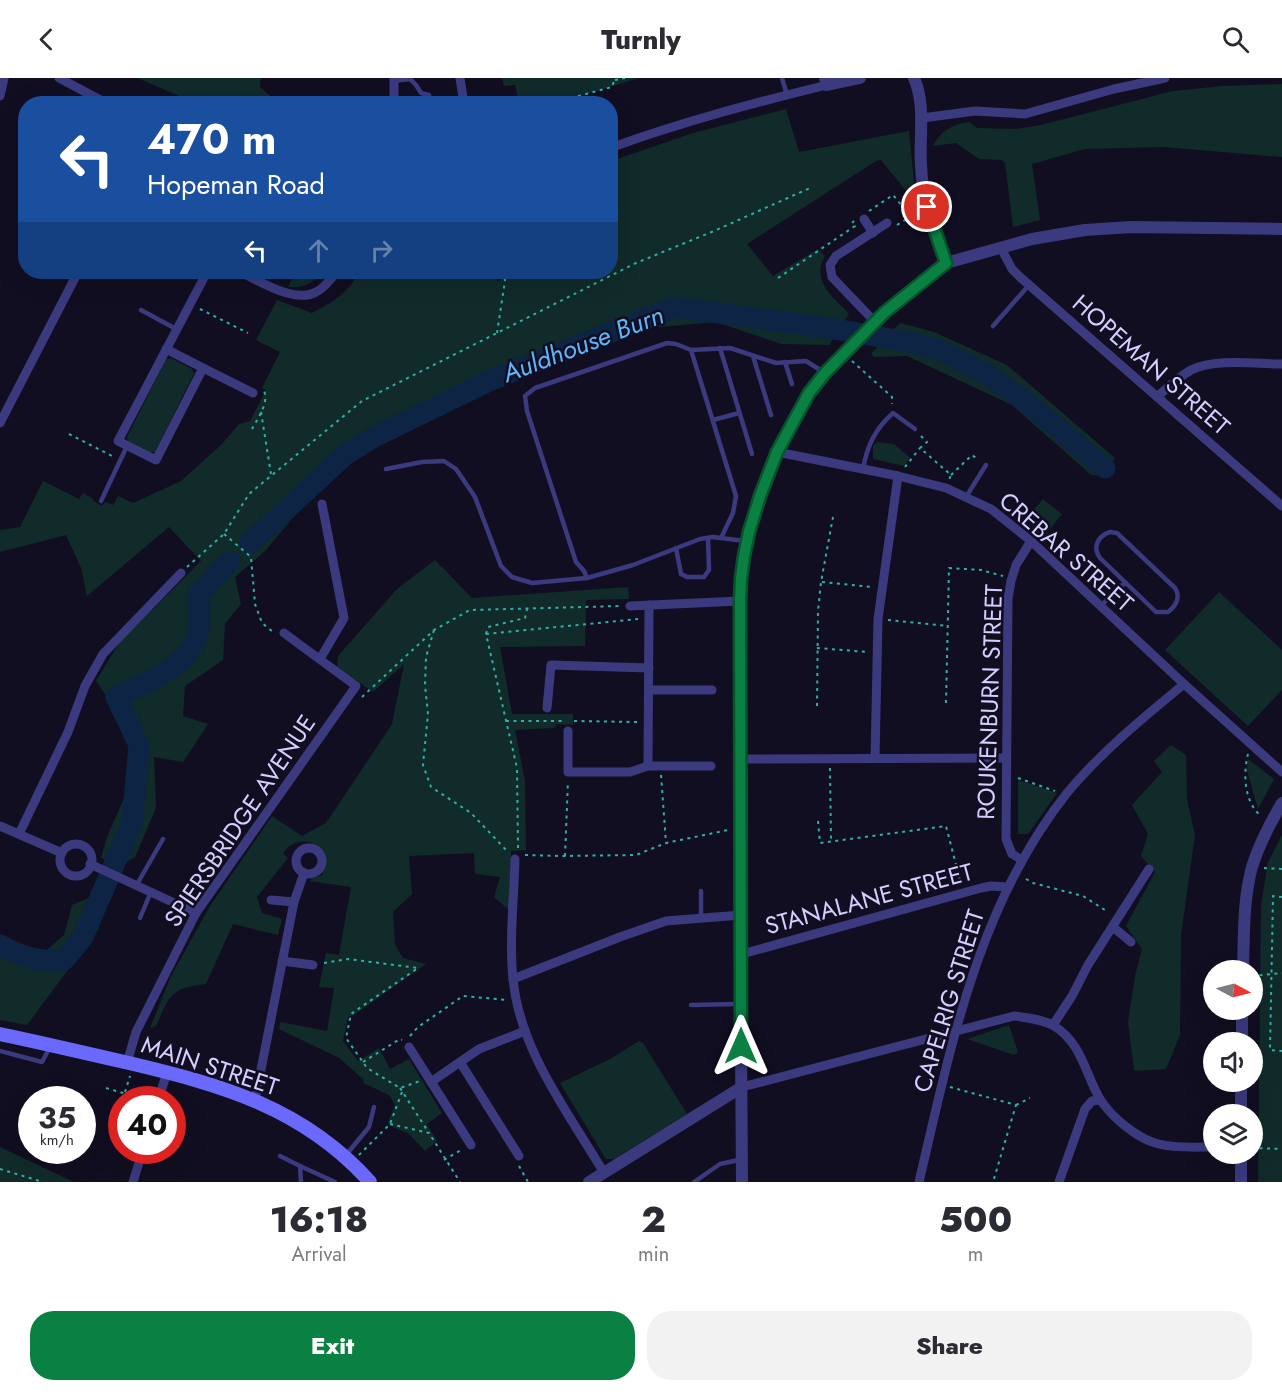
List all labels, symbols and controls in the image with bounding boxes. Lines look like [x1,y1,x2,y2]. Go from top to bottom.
text: Turnly [601,20,681,59]
icon: back [30,23,63,56]
icon: search [1219,23,1252,56]
text: 470 m [147,109,277,170]
icon: left [48,120,126,198]
text: Hopeman Road [147,165,325,204]
pin [901,181,952,232]
icon: arrive [910,190,943,223]
icon: left [239,234,272,267]
icon: ahead [302,234,335,267]
icon: right [365,234,398,267]
street label: HOPEMAN STREET [1065,286,1238,443]
water label: Auldhouse Burn [496,296,669,393]
street label: CREBAR STREET [991,483,1141,620]
street label: ROUKENBURN STREET [968,584,1011,820]
street label: SPIERSBRIDGE AVENUE [155,708,324,934]
street label: STANALANE STREET [761,854,977,943]
street label: CAPELRIG STREET [904,905,993,1097]
north arrow [1203,960,1263,1020]
map controls [1203,960,1263,1164]
position arrow [709,1014,773,1078]
street label: MAIN STREET [137,1027,283,1104]
button: sound [1203,1032,1263,1092]
speed limit sign: 40 [108,1086,186,1164]
text: 35 [38,1096,76,1139]
button: layers [1203,1104,1263,1164]
text: km/h [40,1129,74,1151]
text: 16:18 [270,1193,368,1245]
text: 2 [641,1193,666,1245]
text: 500 [939,1193,1012,1245]
text: Arrival [291,1240,347,1269]
text: min [638,1240,669,1269]
text: m [968,1240,983,1269]
button: Exit [30,1311,635,1380]
button: Share [647,1311,1252,1380]

